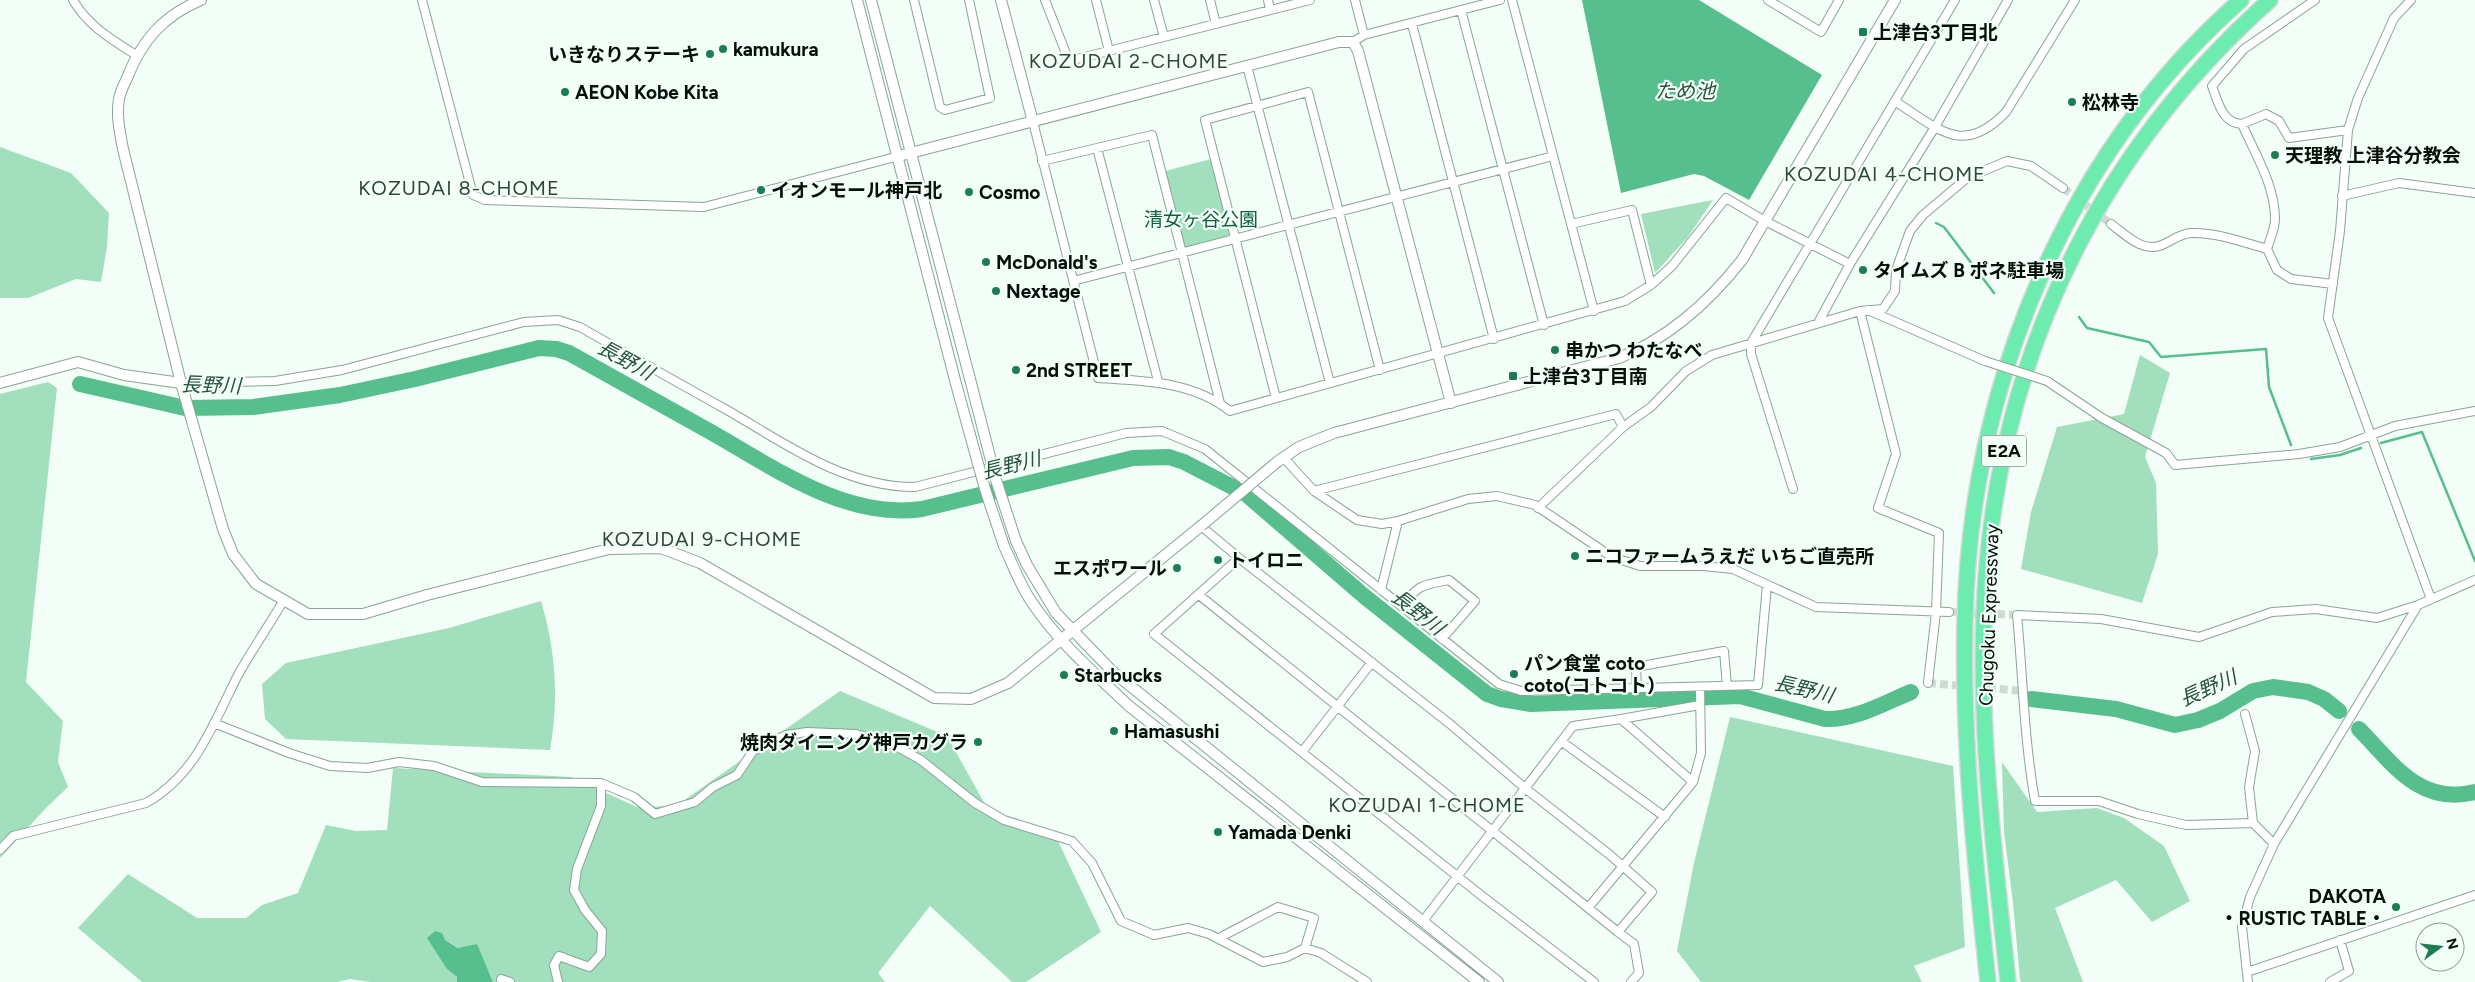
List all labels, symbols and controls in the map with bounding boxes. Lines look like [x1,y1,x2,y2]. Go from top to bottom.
place label: 上津台3丁目北 [1873,21,1998,44]
marker: 上津台3丁目北 [1857,26,1869,38]
place label: kamukura [733,38,819,61]
place label: いきなりステーキ [548,43,700,66]
marker: kamukura [717,43,729,55]
marker: いきなりステーキ [704,48,716,60]
district label: KOZUDAI 2-CHOME [1029,49,1229,73]
water label: ため池 [1655,79,1717,103]
place label: AEON Kobe Kita [575,81,719,104]
marker: AEON Kobe Kita [559,86,571,98]
place label: 松林寺 [2082,91,2139,114]
marker: 松林寺 [2066,96,2078,108]
place label: 天理教 上津谷分教会 [2285,144,2461,167]
marker: 天理教 上津谷分教会 [2269,149,2281,161]
district label: KOZUDAI 4-CHOME [1784,162,1986,186]
district label: KOZUDAI 8-CHOME [358,176,560,200]
place label: イオンモール神戸北 [771,179,942,202]
place label: Cosmo [979,181,1040,204]
marker: イオンモール神戸北 [755,184,767,196]
marker: Cosmo [963,186,975,198]
park label: 清女ヶ谷公園 [1144,208,1258,231]
place label: McDonald's [996,251,1098,274]
marker: McDonald's [980,256,992,268]
place label: タイムズ B ポネ駐車場 [1873,259,2064,282]
marker: タイムズ B ポネ駐車場 [1857,264,1869,276]
place label: Nextage [1006,280,1081,303]
marker: Nextage [990,285,1002,297]
water label: 長野川 [594,335,660,386]
place label: 串かつ わたなべ [1565,339,1703,362]
marker: 串かつ わたなべ [1549,344,1561,356]
place label: 2nd STREET [1026,359,1132,382]
marker: 2nd STREET [1010,364,1022,376]
place label: 上津台3丁目南 [1523,365,1648,388]
marker: 上津台3丁目南 [1507,370,1519,382]
water label: 長野川 [181,372,243,398]
road number: E2A [1982,436,2026,466]
water label: 長野川 [979,446,1045,484]
street label: Chugoku Expressway [1974,524,2004,706]
district label: KOZUDAI 9-CHOME [602,527,802,551]
place label: ニコファームうえだ いちご直売所 [1585,545,1874,568]
place label: トイロニ [1228,549,1304,572]
marker: ニコファームうえだ いちご直売所 [1569,550,1581,562]
marker: トイロニ [1212,554,1224,566]
place label: エスポワール [1053,557,1167,580]
marker: エスポワール [1171,562,1183,574]
water label: 長野川 [1387,584,1451,641]
place label: パン食堂 coto coto(コトコト) [1524,652,1654,697]
place label: Starbucks [1074,664,1162,687]
water label: 長野川 [2176,664,2242,711]
marker: パン食堂 coto coto(コトコト) [1508,668,1520,680]
marker: Starbucks [1058,669,1070,681]
water label: 長野川 [1772,671,1838,708]
place label: Hamasushi [1124,720,1219,743]
marker: Hamasushi [1108,725,1120,737]
place label: 焼肉ダイニング神戸カグラ [740,731,968,754]
marker: 焼肉ダイニング神戸カグラ [972,736,984,748]
district label: KOZUDAI 1-CHOME [1328,793,1526,817]
place label: Yamada Denki [1228,821,1351,844]
marker: Yamada Denki [1212,826,1224,838]
place label: DAKOTA ・RUSTIC TABLE・ [2219,885,2386,930]
marker: DAKOTA ・RUSTIC TABLE・ [2390,901,2402,913]
north arrow [2415,922,2465,972]
text: N [2442,936,2462,951]

